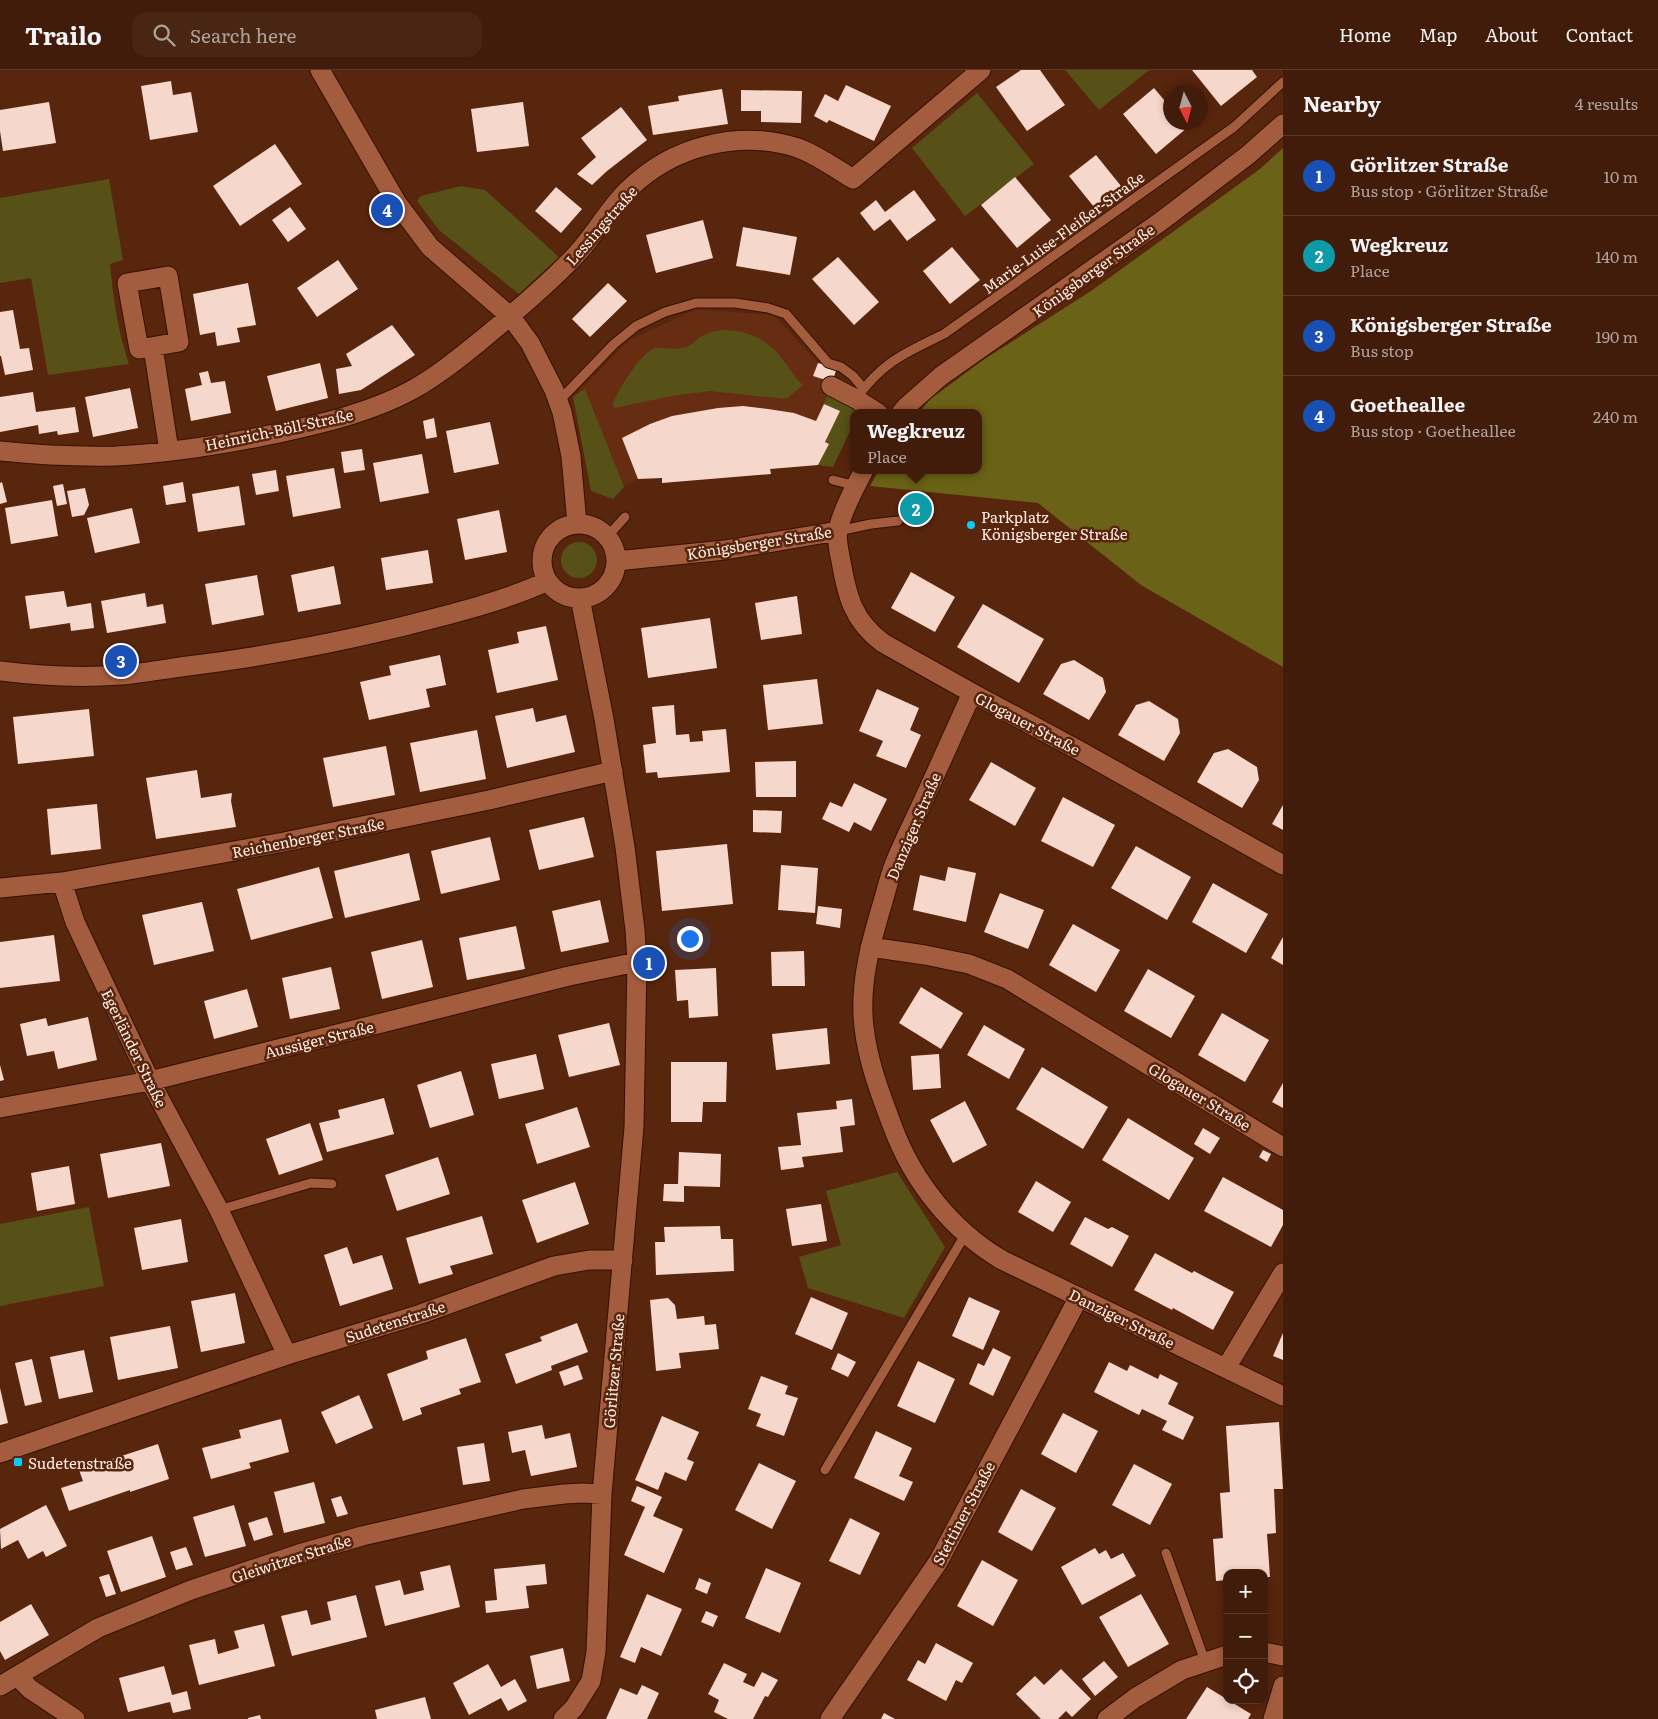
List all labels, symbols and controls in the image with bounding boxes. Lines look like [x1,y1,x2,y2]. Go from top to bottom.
search box [132,12,482,57]
text: Trailo [25,17,102,52]
icon: search [150,21,178,49]
text: Search here [190,21,296,49]
text: Home [1339,21,1391,48]
text: Map [1419,21,1457,48]
text: About [1485,21,1538,48]
text: Contact [1566,21,1633,48]
north arrow [1163,85,1208,130]
text: Nearby [1303,87,1381,118]
text: 4 results [1575,91,1638,115]
text: Görlitzer Straße [1350,150,1509,178]
text: 1 [1316,164,1322,188]
text: 10 m [1604,164,1638,188]
street label: Marie-Luise-Fleißer-Straße [977,165,1149,299]
text: Bus stop · Görlitzer Straße [1350,178,1548,202]
street label: Lessingstraße [560,180,642,270]
pin: 4 [371,191,403,229]
street label: Königsberger Straße [1027,218,1159,322]
text: Wegkreuz [1350,230,1448,258]
text: 2 [1315,244,1323,268]
text: 140 m [1595,244,1638,268]
text: Place [1350,258,1390,282]
text: Königsberger Straße [1350,310,1552,338]
text: 3 [1315,324,1323,348]
text: 190 m [1595,324,1638,348]
text: Bus stop [1350,338,1414,362]
text: Goetheallee [1350,390,1465,418]
street label: Heinrich-Böll-Straße [203,402,355,456]
text: 4 [1314,404,1324,428]
text: 240 m [1593,404,1638,428]
popup [850,409,982,474]
text: Wegkreuz [867,416,965,444]
text: Bus stop · Goetheallee [1350,418,1516,442]
text: Place [867,444,907,468]
pin: 2 [900,490,932,528]
place label: Parkplatz Königsberger Straße [981,505,1128,545]
street label: Königsberger Straße [685,519,833,565]
marker: Parkplatz Königsberger Straße [965,519,977,531]
pin: 3 [105,642,137,680]
street label: Glogauer Straße [971,686,1085,760]
street label: Danziger Straße [880,768,946,883]
street label: Reichenberger Straße [230,811,386,863]
your location [677,926,703,952]
pin: 1 [633,944,665,982]
street label: Egerländer Straße [96,985,174,1111]
street label: Aussiger Straße [262,1014,376,1064]
street label: Glogauer Straße [1144,1056,1256,1136]
street label: Danziger Straße [1065,1282,1179,1354]
street label: Sudetenstraße [342,1294,448,1348]
street label: Görlitzer Straße [597,1312,629,1429]
place label: Sudetenstraße [28,1451,132,1474]
marker: Sudetenstraße [12,1456,24,1468]
street label: Stettiner Straße [926,1457,1000,1569]
street label: Gleiwitzer Straße [228,1528,354,1588]
map controls [1223,1569,1268,1704]
button: + [1223,1569,1268,1614]
button: − [1223,1614,1268,1659]
button: locate [1223,1659,1268,1704]

